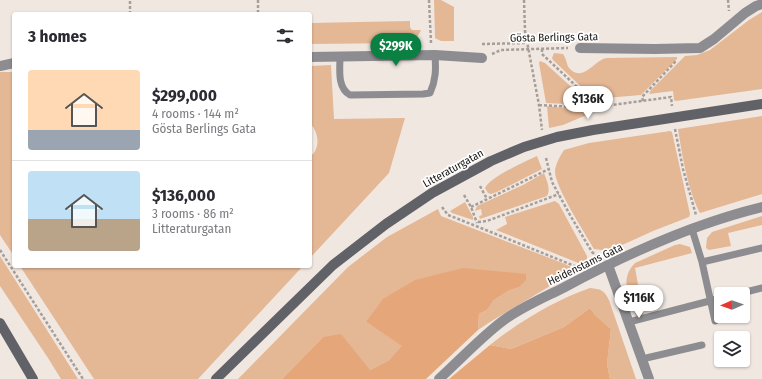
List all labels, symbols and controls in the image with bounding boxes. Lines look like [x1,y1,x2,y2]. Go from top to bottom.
icon: filters [274,25,296,47]
text: 3 homes [28,26,87,47]
street label: Gösta Berlings Gata [510,30,598,45]
pin: $299K [368,33,424,67]
text: $299K [379,38,413,53]
text: $299,000 [152,85,217,106]
icon: home [60,86,108,134]
pin: $136K [560,86,616,120]
text: $136K [572,91,604,106]
text: 4 rooms · 144 m² [152,106,239,121]
text: Gösta Berlings Gata [152,121,256,136]
street label: Litteraturgatan [421,146,486,190]
text: $136,000 [152,185,215,206]
icon: home [60,187,108,235]
text: 3 rooms · 86 m² [152,206,234,221]
text: Litteraturgatan [152,221,231,236]
street label: Heidenstams Gata [546,241,625,288]
pin: $116K [611,285,667,319]
north arrow [714,287,750,323]
map controls [714,287,750,367]
text: $116K [623,290,655,305]
button: layers [714,331,750,367]

